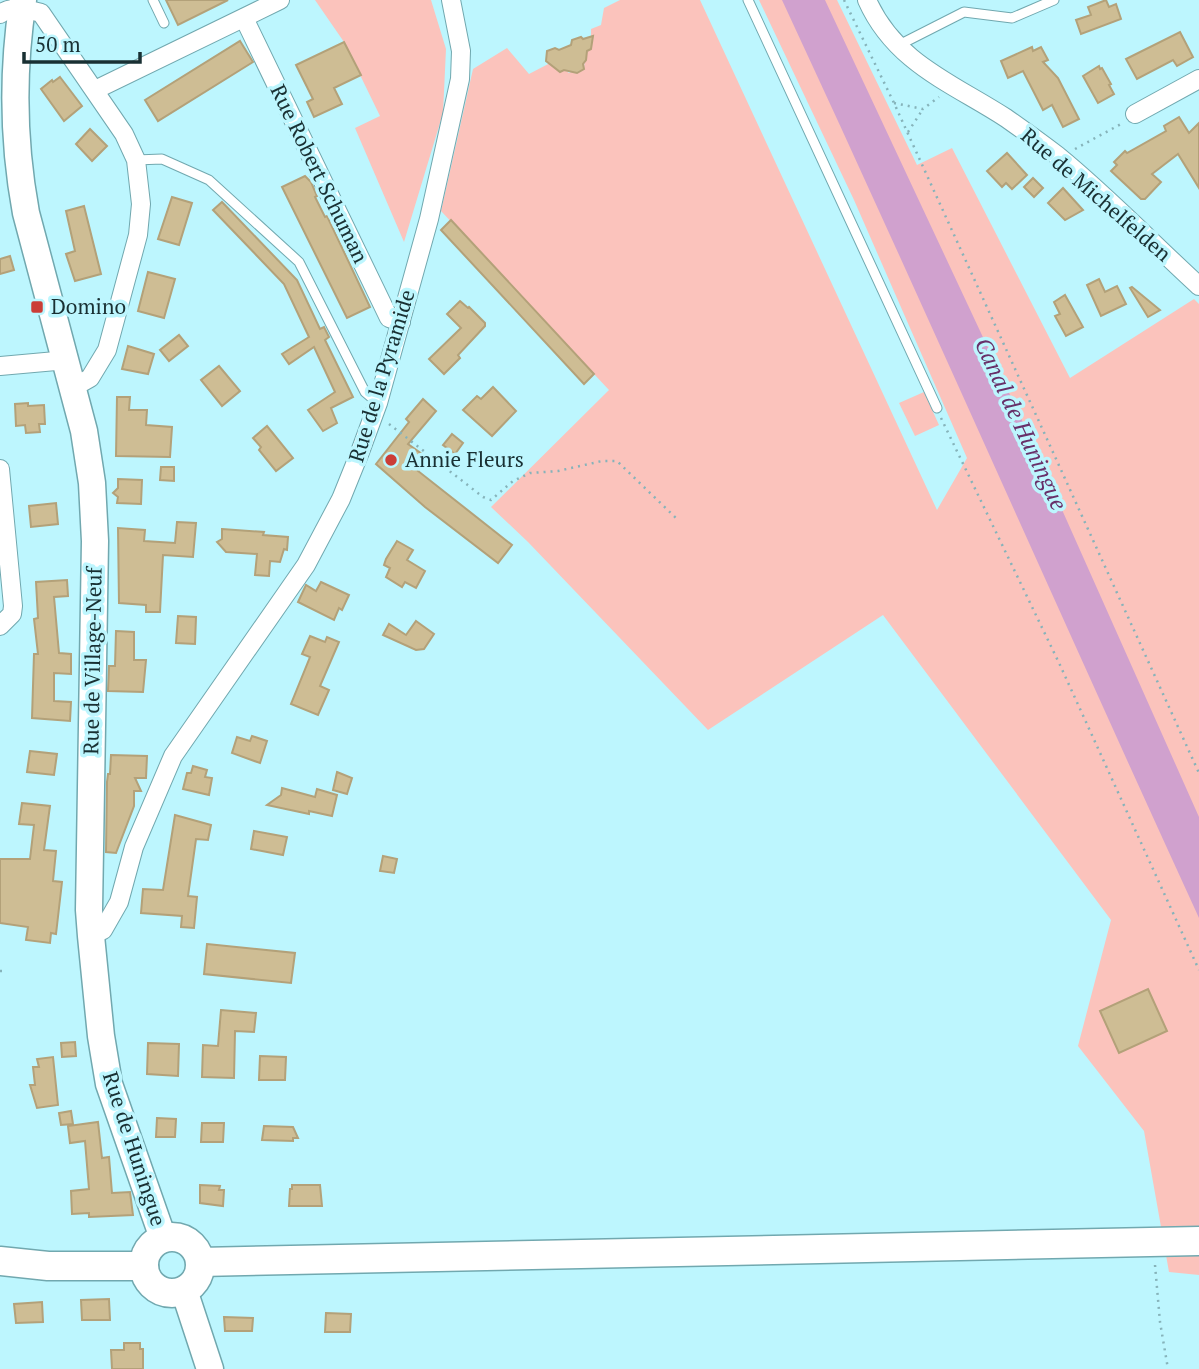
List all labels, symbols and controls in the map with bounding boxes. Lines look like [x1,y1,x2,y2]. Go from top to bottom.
scale bar [24,21,140,65]
text: 50 m [35,30,81,58]
street label: Rue Robert Schuman [265,80,376,268]
street label: Rue de Michelfelden [1016,121,1178,268]
street label: Rue de la Pyramide [342,286,421,465]
place label: Domino [51,292,126,320]
marker: Domino [29,299,45,315]
water label: Canal de Huningue [968,333,1075,515]
place label: Annie Fleurs [405,445,524,473]
marker: Annie Fleurs [383,452,399,468]
street label: Rue de Village-Neuf [76,565,108,755]
street label: Rue de Huningue [97,1068,173,1229]

